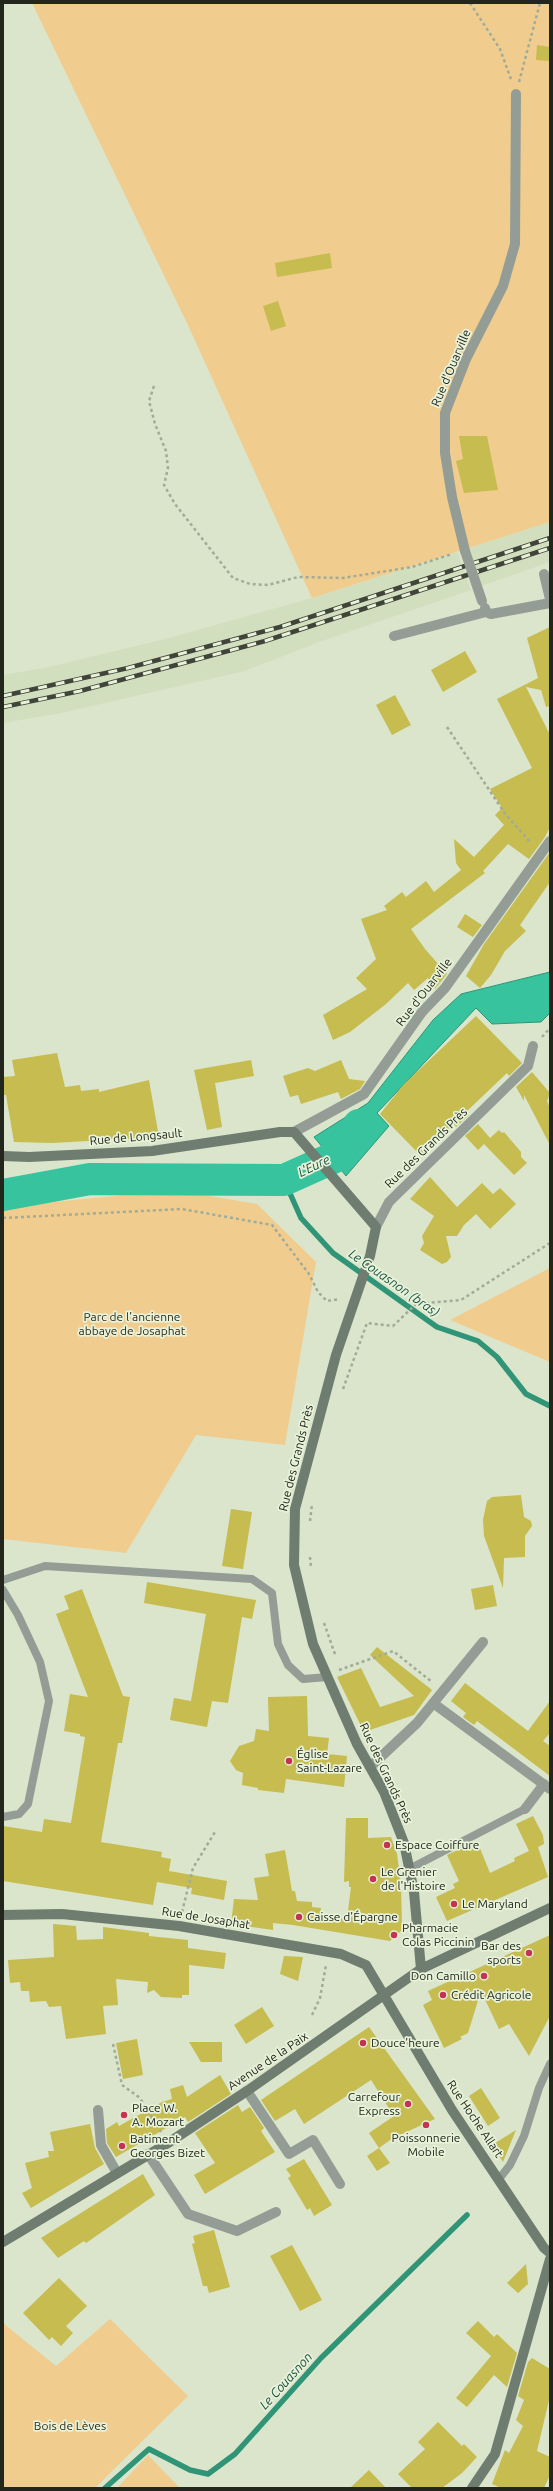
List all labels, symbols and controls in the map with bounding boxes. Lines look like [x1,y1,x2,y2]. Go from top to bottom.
street label: Rue d'Ouarville [428,327,474,409]
street label: Rue d'Ouarville [393,955,455,1029]
street label: Rue des Grands Près [382,1105,470,1191]
street label: Rue de Longsault [89,1126,183,1148]
water label: L'Eure [296,1152,332,1180]
water label: Le Couasnon (bras) [346,1246,442,1320]
park label: Parc de l'ancienne abbaye de Josaphat [79,1310,185,1338]
street label: Rue des Grands Près [276,1403,316,1513]
street label: Rue des Grands Près [356,1720,416,1826]
place label: Église Saint-Lazare [297,1747,362,1775]
marker: Église Saint-Lazare [284,1756,294,1766]
place label: Espace Coiffure [395,1838,479,1852]
marker: Espace Coiffure [382,1840,392,1850]
place label: Le Grenier de l'Histoire [381,1865,446,1893]
marker: Le Grenier de l'Histoire [368,1874,378,1884]
place label: Le Maryland [462,1897,528,1911]
marker: Le Maryland [449,1899,459,1909]
street label: Rue de Josaphat [161,1904,251,1932]
place label: Caisse d'Épargne [307,1910,398,1924]
marker: Caisse d'Épargne [294,1912,304,1922]
place label: Pharmacie Colas Piccinin [402,1921,474,1949]
marker: Pharmacie Colas Piccinin [389,1930,399,1940]
place label: Bar des sports [481,1939,521,1967]
marker: Bar des sports [524,1948,534,1958]
place label: Don Camillo [411,1969,476,1983]
marker: Don Camillo [479,1971,489,1981]
place label: Crédit Agricole [451,1988,531,2002]
marker: Crédit Agricole [438,1990,448,2000]
street label: Avenue de la Paix [225,2029,311,2093]
place label: Douce'heure [371,2036,440,2050]
marker: Douce'heure [358,2038,368,2048]
street label: Rue Hoche Allart [444,2077,506,2161]
place label: Carrefour Express [348,2090,400,2118]
marker: Carrefour Express [403,2099,413,2109]
place label: Place W. A. Mozart [132,2101,184,2129]
marker: Place W. A. Mozart [119,2110,129,2120]
marker: Poissonnerie Mobile [421,2120,431,2130]
place label: Poissonnerie Mobile [392,2131,460,2159]
place label: Batiment Georges Bizet [130,2132,205,2160]
marker: Batiment Georges Bizet [117,2141,127,2151]
water label: Le Couasnon [256,2349,316,2413]
park label: Bois de Lèves [34,2419,106,2433]

